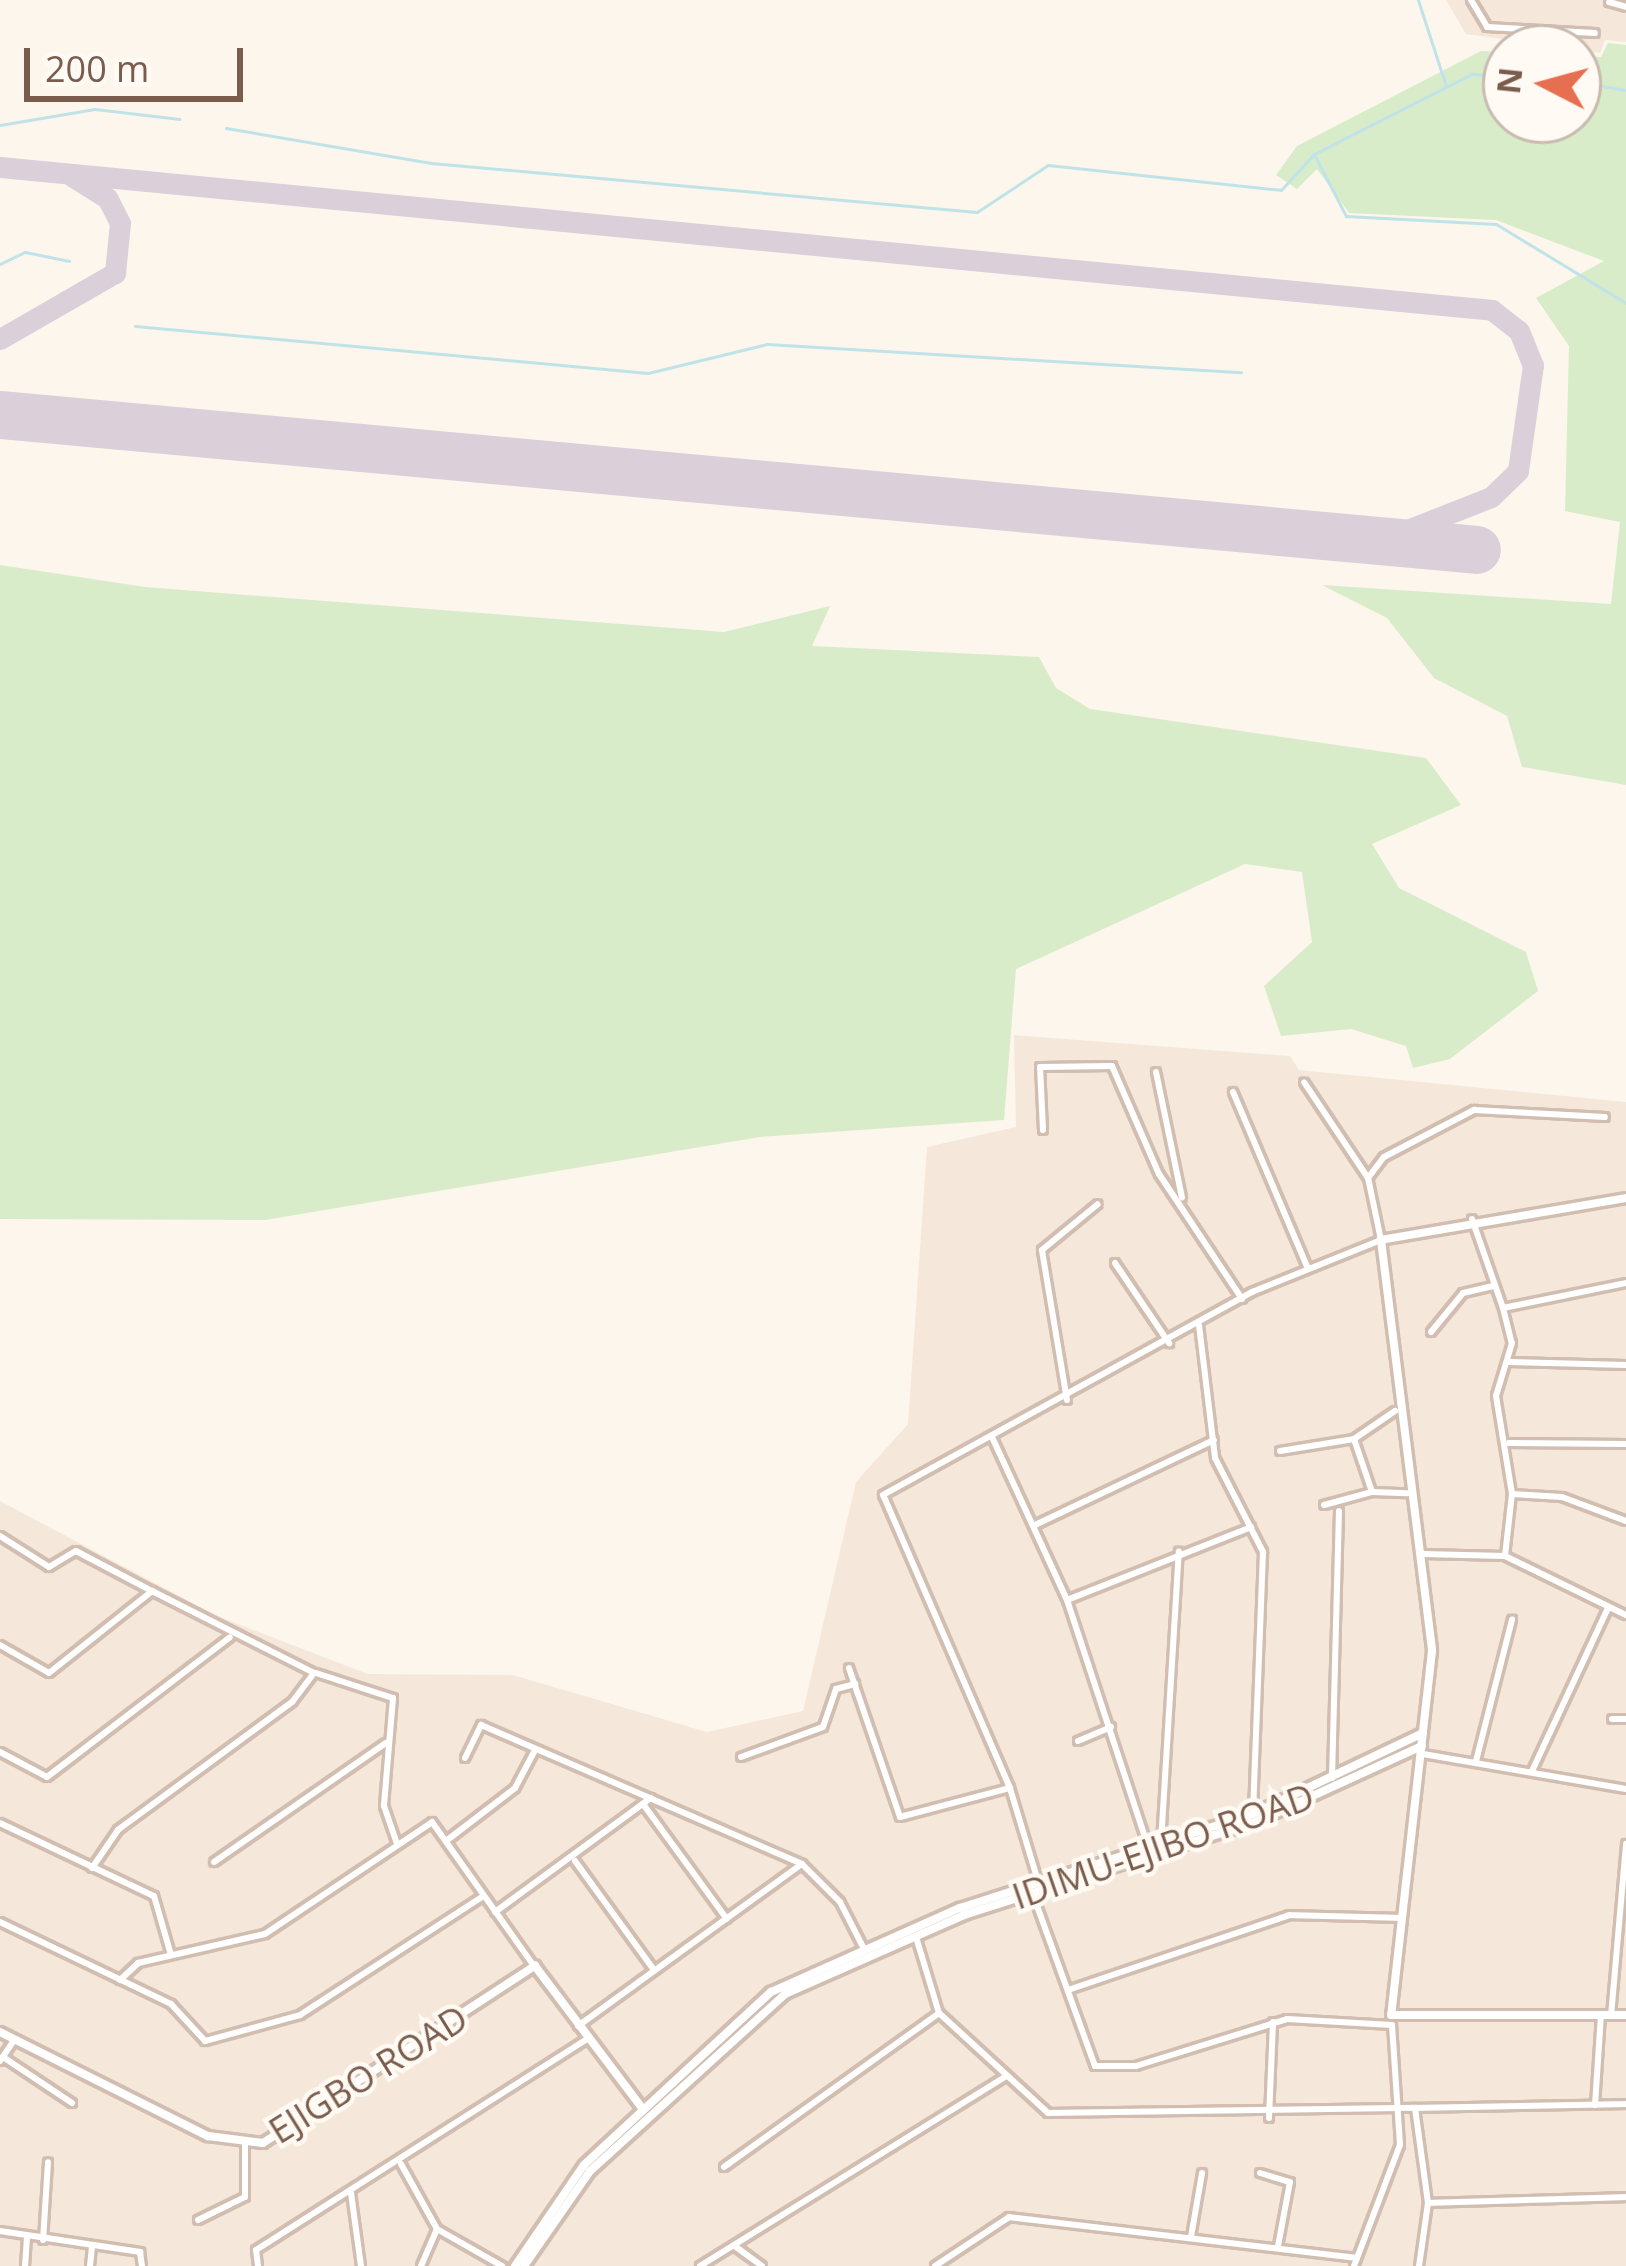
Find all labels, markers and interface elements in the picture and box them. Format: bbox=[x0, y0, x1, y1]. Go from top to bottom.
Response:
scale bar bbox=[30, 24, 249, 98]
north arrow bbox=[1482, 24, 1602, 144]
text: 200 m bbox=[45, 44, 149, 93]
text: N bbox=[1485, 65, 1532, 96]
street label: IDIMU-EJIBO ROAD bbox=[1007, 1774, 1319, 1918]
street label: EJIGBO ROAD bbox=[261, 1996, 475, 2152]

